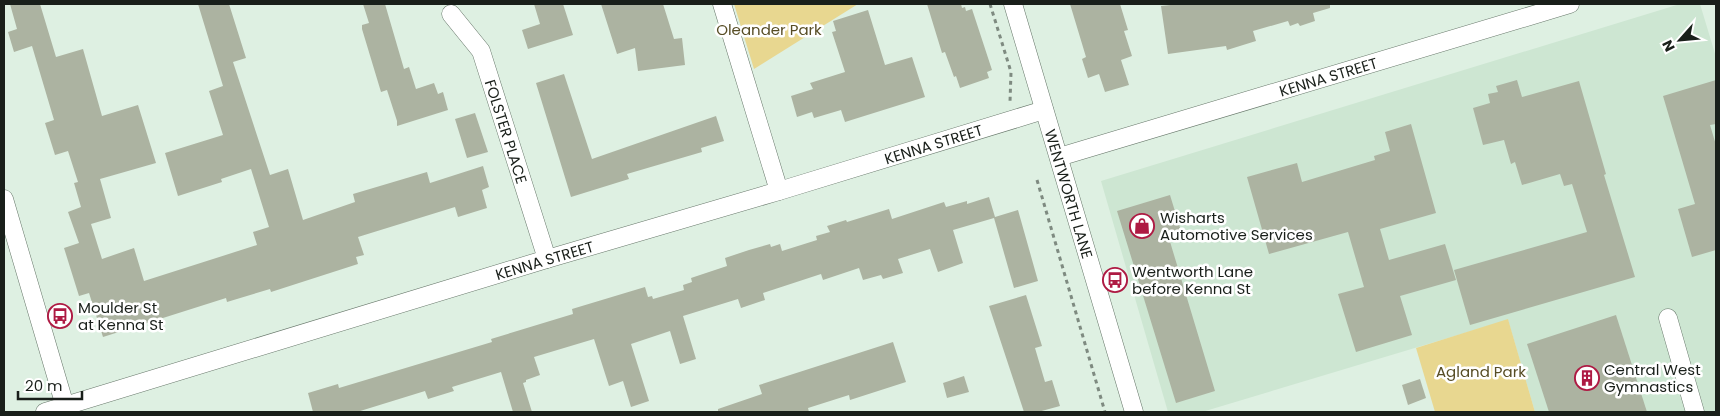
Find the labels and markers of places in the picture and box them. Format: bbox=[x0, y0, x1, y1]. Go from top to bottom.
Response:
place label: Wisharts Automotive Services bbox=[1160, 207, 1313, 245]
shop icon: Wisharts Automotive Services bbox=[1129, 213, 1155, 239]
place label: Wentworth Lane before Kenna St bbox=[1132, 261, 1253, 299]
bus stop icon: Wentworth Lane before Kenna St bbox=[1102, 267, 1128, 293]
place label: Moulder St at Kenna St bbox=[78, 297, 164, 335]
bus stop icon: Moulder St at Kenna St bbox=[47, 303, 73, 329]
place label: Central West Gymnastics bbox=[1604, 359, 1701, 397]
building icon: Central West Gymnastics bbox=[1574, 365, 1600, 391]

